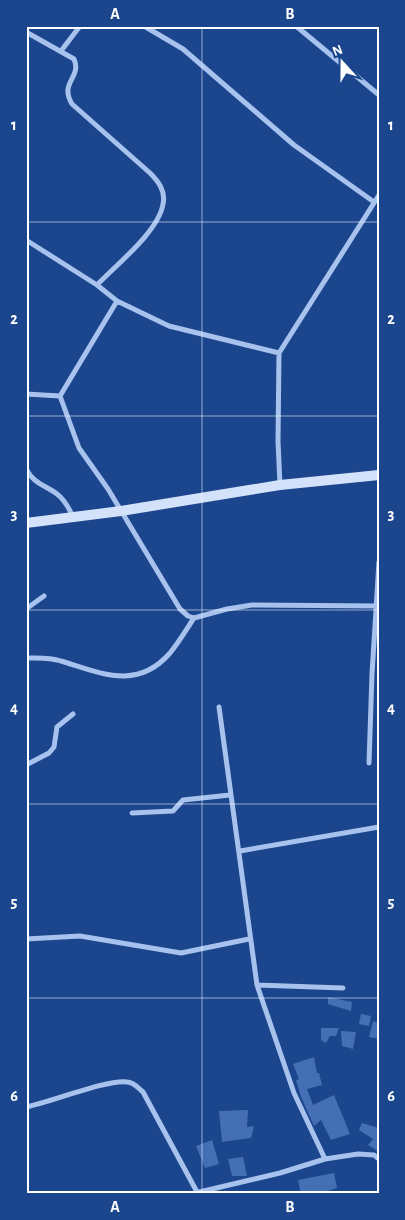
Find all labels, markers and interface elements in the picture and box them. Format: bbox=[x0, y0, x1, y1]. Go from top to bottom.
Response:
text: A bbox=[110, 6, 120, 22]
text: B bbox=[285, 6, 295, 22]
north arrow bbox=[318, 38, 368, 88]
text: N bbox=[331, 43, 345, 59]
text: 1 bbox=[11, 117, 17, 133]
text: 1 bbox=[388, 117, 394, 133]
text: 2 bbox=[10, 311, 18, 327]
text: 2 bbox=[387, 311, 395, 327]
text: 3 bbox=[11, 506, 18, 522]
text: 3 bbox=[388, 506, 395, 522]
text: 4 bbox=[10, 700, 18, 716]
text: 4 bbox=[387, 700, 395, 716]
text: 5 bbox=[11, 894, 18, 910]
text: 5 bbox=[388, 894, 395, 910]
text: 6 bbox=[10, 1088, 18, 1104]
text: 6 bbox=[387, 1088, 395, 1104]
text: A bbox=[110, 1199, 120, 1215]
text: B bbox=[285, 1199, 295, 1215]

